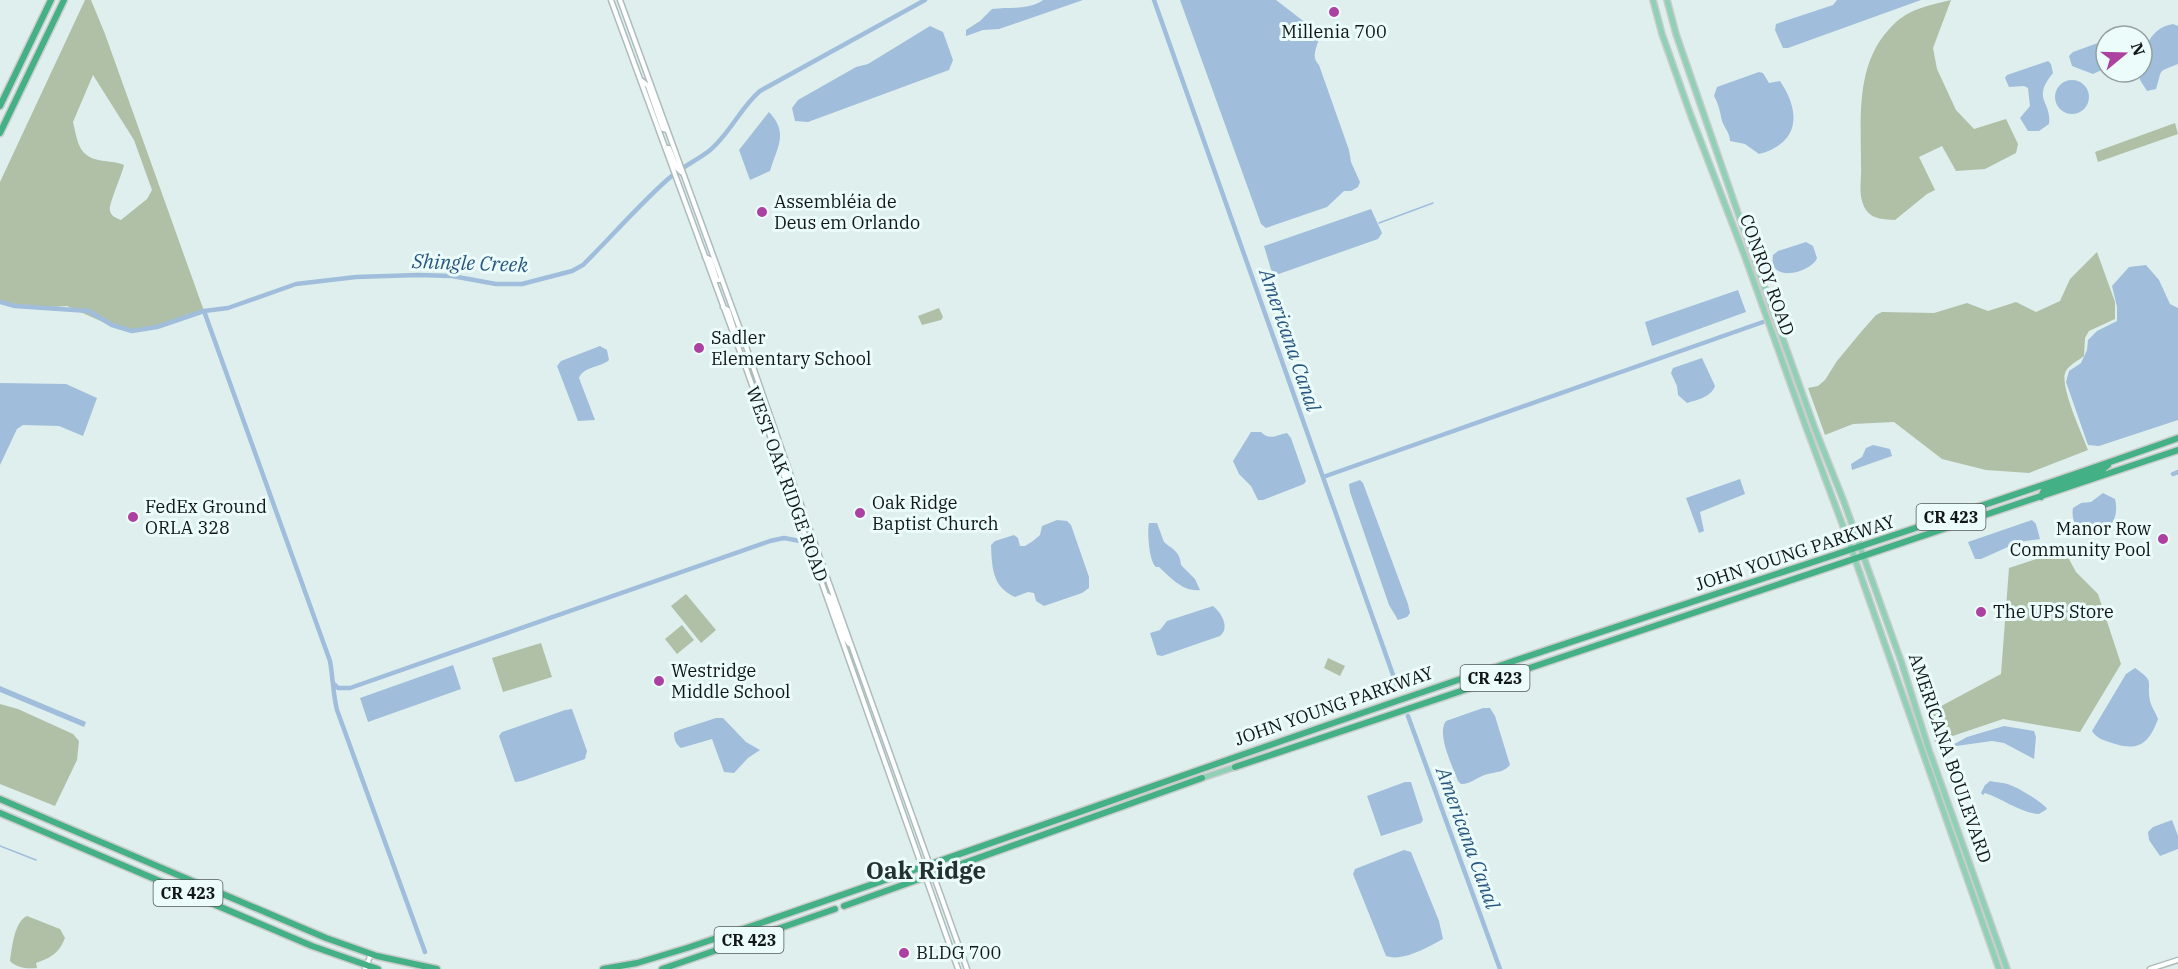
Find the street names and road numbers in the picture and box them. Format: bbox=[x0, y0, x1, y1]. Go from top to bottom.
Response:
street label: CONROY ROAD bbox=[1735, 211, 1800, 339]
street label: WEST OAK RIDGE ROAD bbox=[741, 383, 834, 585]
road number: CR 423 bbox=[1916, 504, 1986, 530]
street label: JOHN YOUNG PARKWAY bbox=[1692, 509, 1898, 596]
street label: AMERICANA BOULEVARD bbox=[1904, 650, 1997, 866]
street label: JOHN YOUNG PARKWAY bbox=[1231, 660, 1437, 750]
road number: CR 423 bbox=[1460, 665, 1530, 691]
road number: CR 423 bbox=[154, 880, 222, 906]
road number: CR 423 bbox=[714, 927, 783, 953]

